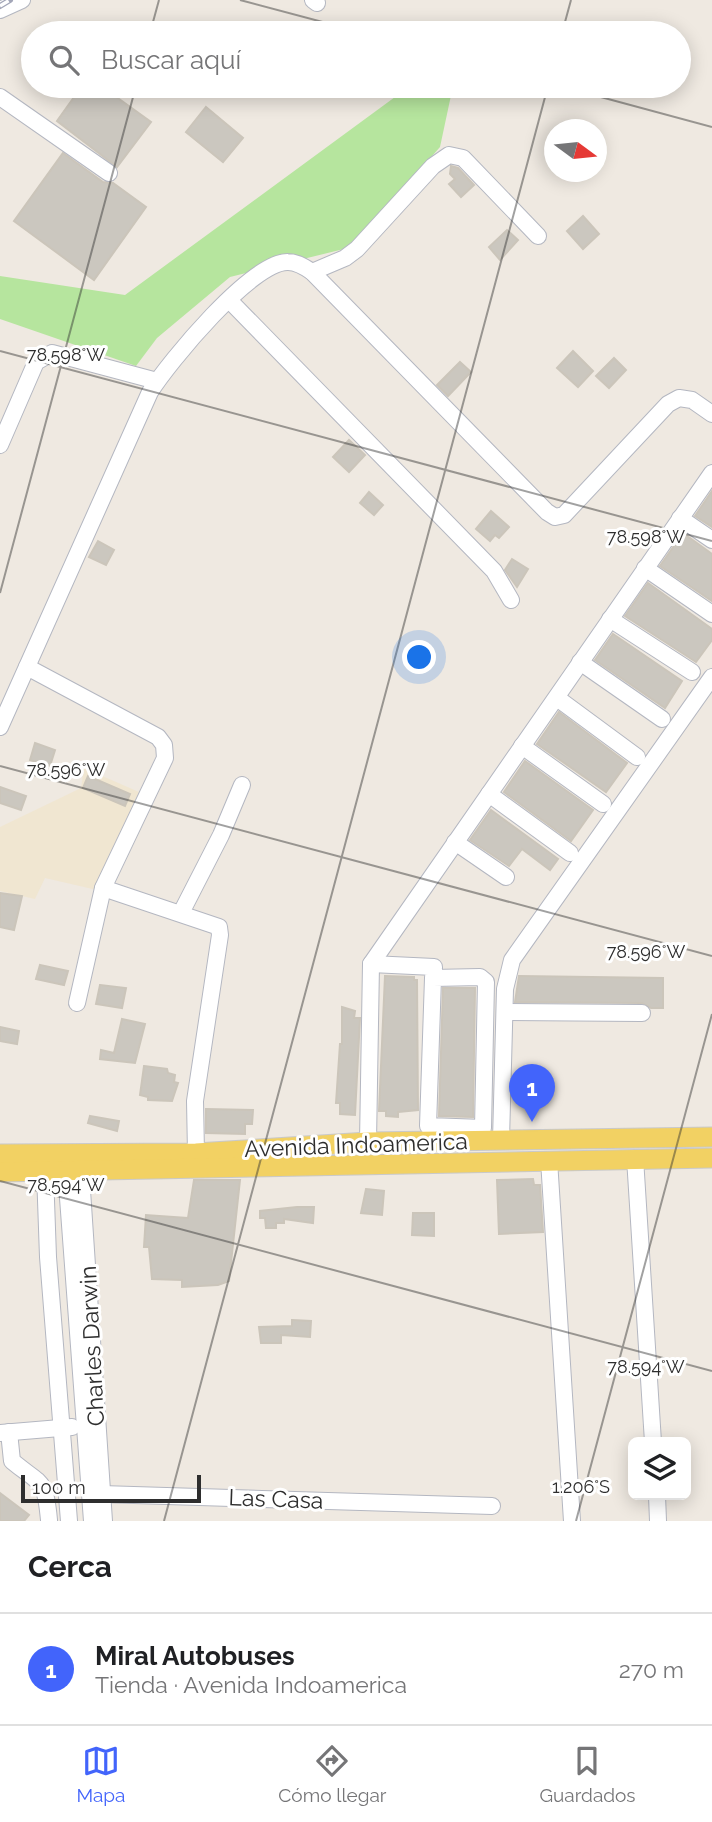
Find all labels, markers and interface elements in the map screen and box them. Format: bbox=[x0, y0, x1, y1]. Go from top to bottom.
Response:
search box bbox=[21, 21, 691, 98]
icon: search bbox=[45, 41, 83, 79]
text: Buscar aquí bbox=[101, 45, 241, 75]
north arrow bbox=[544, 119, 607, 182]
text: 78.598°W bbox=[27, 344, 105, 365]
text: 78.598°W bbox=[607, 526, 685, 547]
your location bbox=[402, 640, 436, 674]
text: 78.596°W bbox=[27, 759, 105, 780]
text: 78.596°W bbox=[607, 941, 685, 962]
pin: 1 bbox=[509, 1064, 555, 1122]
street label: Avenida Indoamerica bbox=[244, 1127, 468, 1162]
text: 78.594°W bbox=[27, 1174, 105, 1195]
street label: Charles Darwin bbox=[74, 1265, 109, 1427]
text: 78.594°W bbox=[607, 1356, 685, 1377]
map controls bbox=[628, 1437, 691, 1500]
button: layers bbox=[628, 1437, 691, 1500]
scale bar bbox=[21, 1472, 201, 1504]
text: 100 m bbox=[32, 1476, 86, 1498]
text: 1.206°S bbox=[552, 1476, 610, 1497]
street label: Las Casa bbox=[228, 1483, 324, 1514]
text: Cerca bbox=[28, 1549, 112, 1584]
text: Miral Autobuses bbox=[95, 1641, 295, 1671]
text: 1 bbox=[45, 1656, 57, 1683]
text: 270 m bbox=[619, 1656, 684, 1683]
text: Tienda · Avenida Indoamerica bbox=[95, 1671, 407, 1698]
tab: Mapa bbox=[76, 1742, 125, 1806]
tab: Cómo llegar bbox=[278, 1742, 387, 1806]
tab: Guardados bbox=[539, 1742, 636, 1806]

